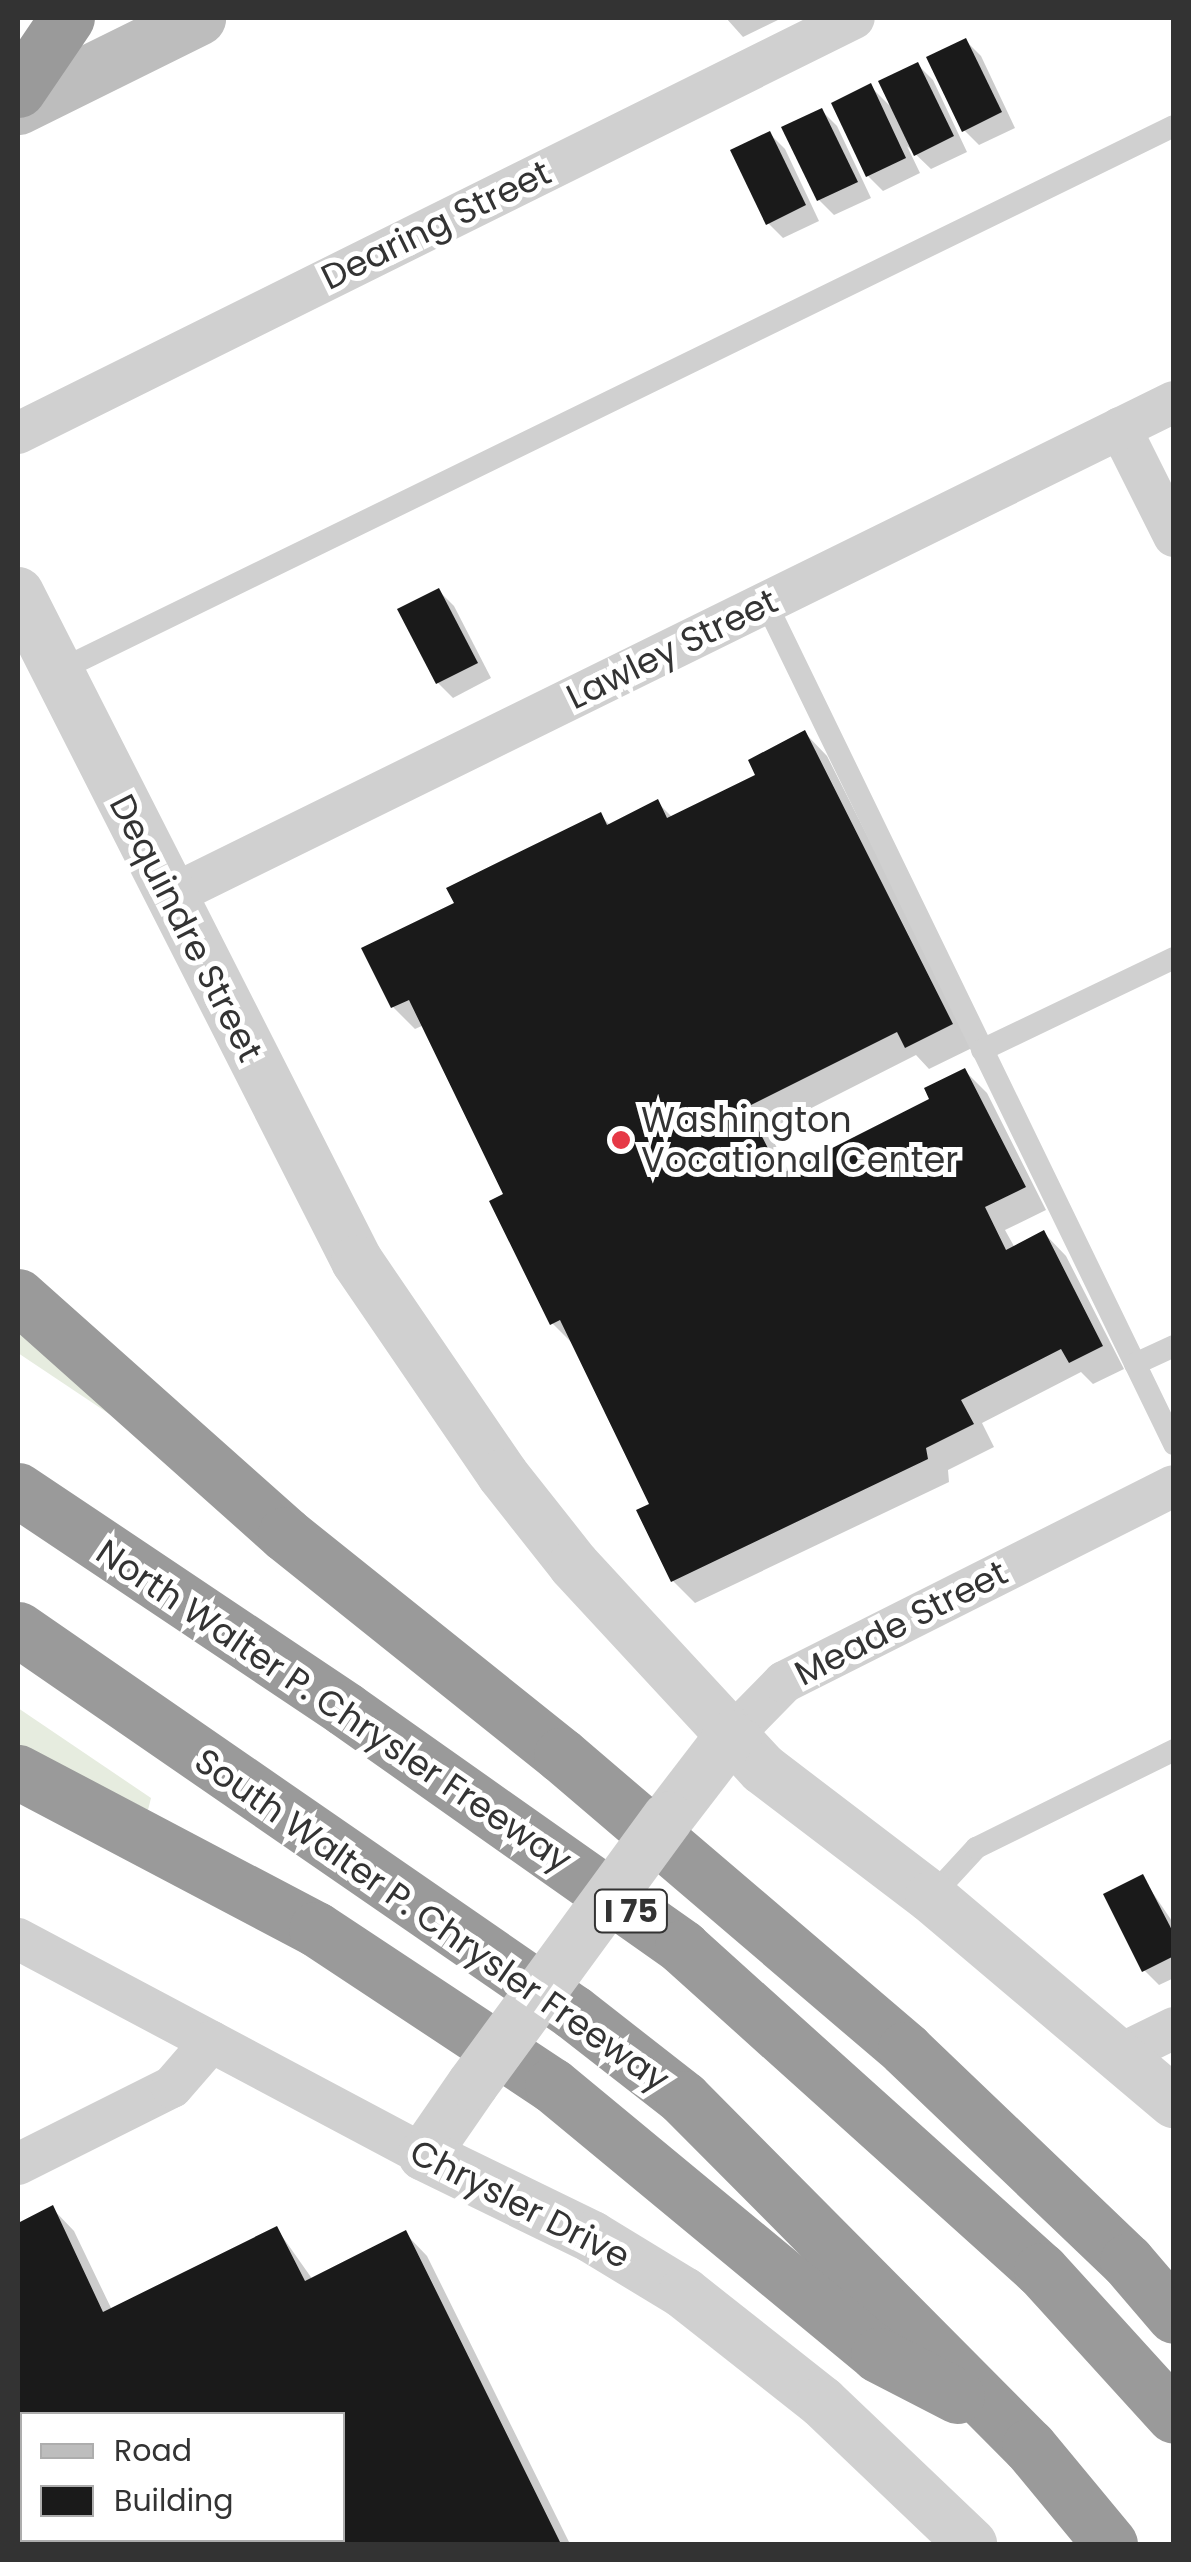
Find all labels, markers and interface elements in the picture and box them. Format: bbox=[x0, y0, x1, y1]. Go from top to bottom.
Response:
street label: Dearing Street bbox=[315, 151, 557, 299]
street label: Lawley Street bbox=[560, 580, 784, 718]
street label: Dequindre Street bbox=[101, 788, 271, 1068]
place label: Washington Vocational Center bbox=[641, 1099, 958, 1181]
marker: Washington Vocational Center bbox=[610, 1129, 632, 1151]
street label: North Walter P. Chrysler Freeway bbox=[88, 1531, 580, 1881]
street label: Meade Street bbox=[788, 1551, 1014, 1695]
street label: South Walter P. Chrysler Freeway bbox=[187, 1740, 677, 2100]
road number: I 75 bbox=[594, 1884, 668, 1938]
street label: Chrysler Drive bbox=[403, 2131, 637, 2277]
legend bbox=[20, 2412, 345, 2542]
text: Road bbox=[114, 2429, 192, 2472]
text: Building bbox=[114, 2479, 234, 2522]

